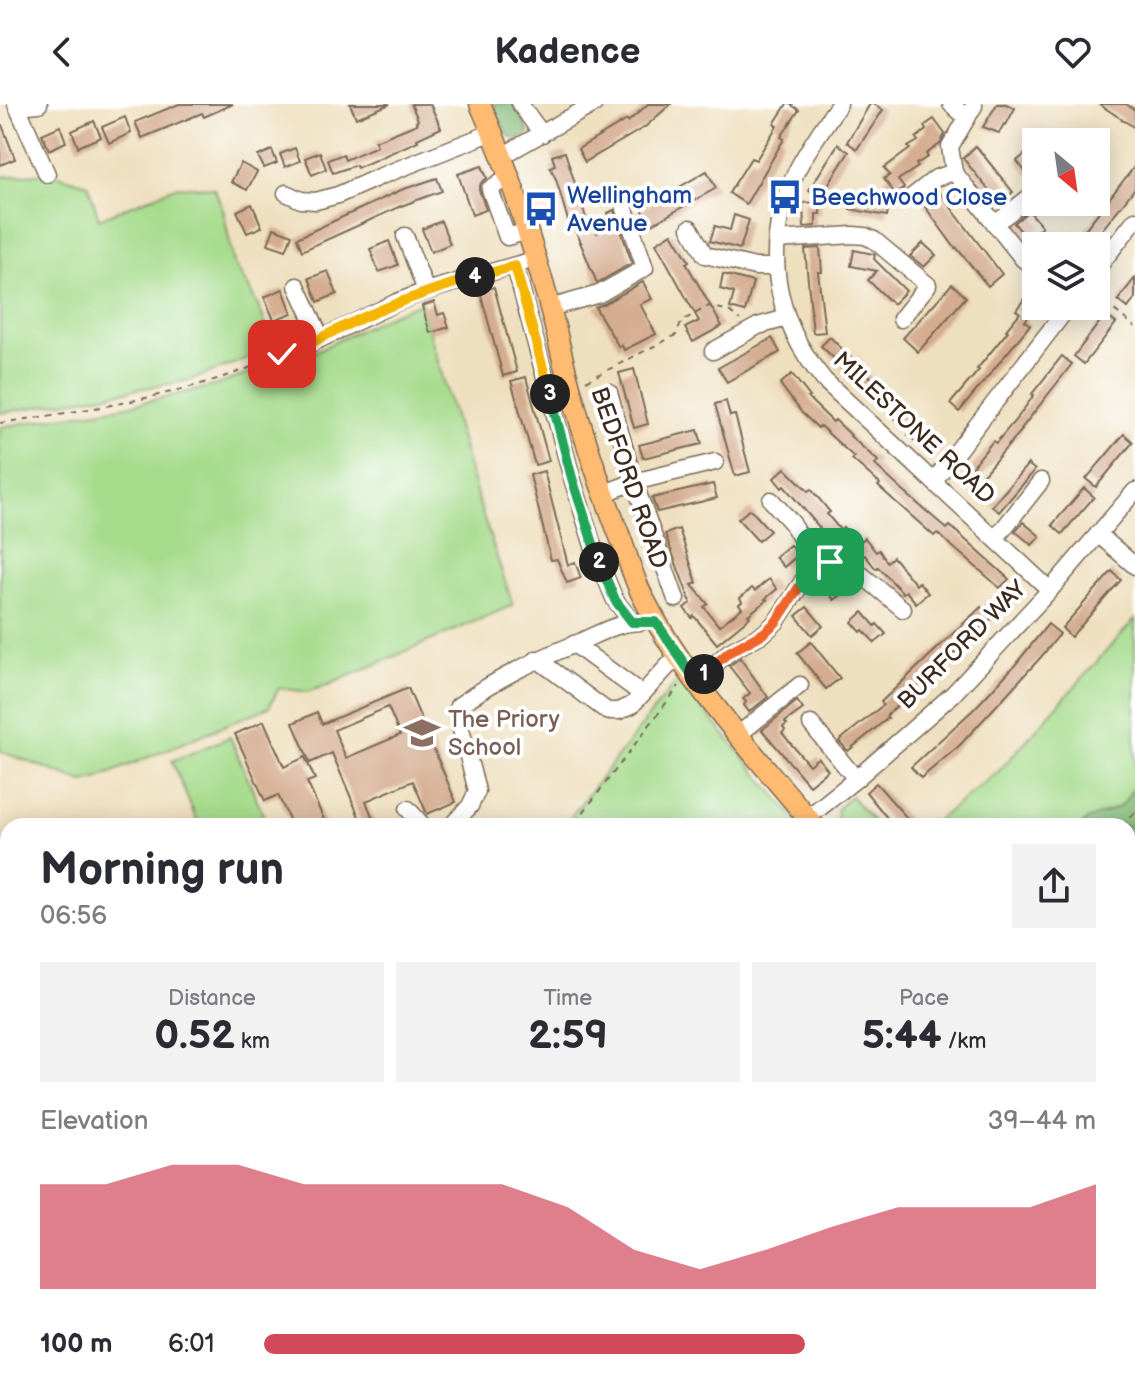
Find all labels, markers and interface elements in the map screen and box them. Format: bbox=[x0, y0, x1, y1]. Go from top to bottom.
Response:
icon: back bbox=[40, 30, 84, 74]
icon: heart bbox=[1051, 30, 1095, 74]
text: Kadence bbox=[495, 31, 640, 74]
north arrow bbox=[1022, 128, 1110, 216]
map controls bbox=[1022, 128, 1110, 320]
bus stop icon: Beechwood Close bbox=[766, 178, 804, 216]
place label: Wellingham Avenue bbox=[567, 181, 692, 238]
place label: Beechwood Close bbox=[811, 183, 1007, 212]
bus stop icon: Wellingham Avenue bbox=[522, 190, 560, 228]
button: layers bbox=[1022, 232, 1110, 320]
pin: 4 bbox=[455, 257, 495, 297]
text: 4 bbox=[469, 263, 481, 290]
pin bbox=[248, 320, 316, 388]
icon: check bbox=[260, 332, 304, 376]
street label: MILESTONE ROAD bbox=[827, 346, 1001, 510]
pin: 3 bbox=[530, 374, 570, 414]
text: 3 bbox=[544, 380, 556, 407]
street label: BEDFORD ROAD bbox=[584, 383, 674, 573]
pin bbox=[796, 528, 864, 596]
icon: arrive bbox=[808, 540, 852, 584]
pin: 2 bbox=[579, 542, 619, 582]
text: 2 bbox=[592, 548, 606, 575]
street label: BURFORD WAY bbox=[892, 574, 1033, 715]
pin: 1 bbox=[684, 654, 724, 694]
text: 1 bbox=[699, 660, 709, 687]
place label: The Priory School bbox=[448, 705, 560, 762]
school or university icon: The Priory School bbox=[403, 714, 441, 752]
text: Morning run bbox=[40, 844, 284, 897]
button: share bbox=[1012, 844, 1096, 928]
text: 06:56 bbox=[40, 901, 107, 932]
text: Distance bbox=[168, 985, 256, 1012]
text: Time bbox=[544, 985, 592, 1012]
text: Pace bbox=[899, 985, 949, 1012]
text: 0.52 bbox=[154, 1012, 235, 1060]
text: 2:59 bbox=[528, 1012, 608, 1060]
text: 5:44 bbox=[862, 1012, 941, 1060]
text: km bbox=[235, 1028, 270, 1055]
text: /km bbox=[941, 1028, 986, 1055]
text: Elevation bbox=[40, 1106, 148, 1137]
text: 39–44 m bbox=[988, 1106, 1096, 1137]
text: 100 m bbox=[40, 1329, 113, 1360]
text: 6:01 bbox=[168, 1329, 215, 1360]

